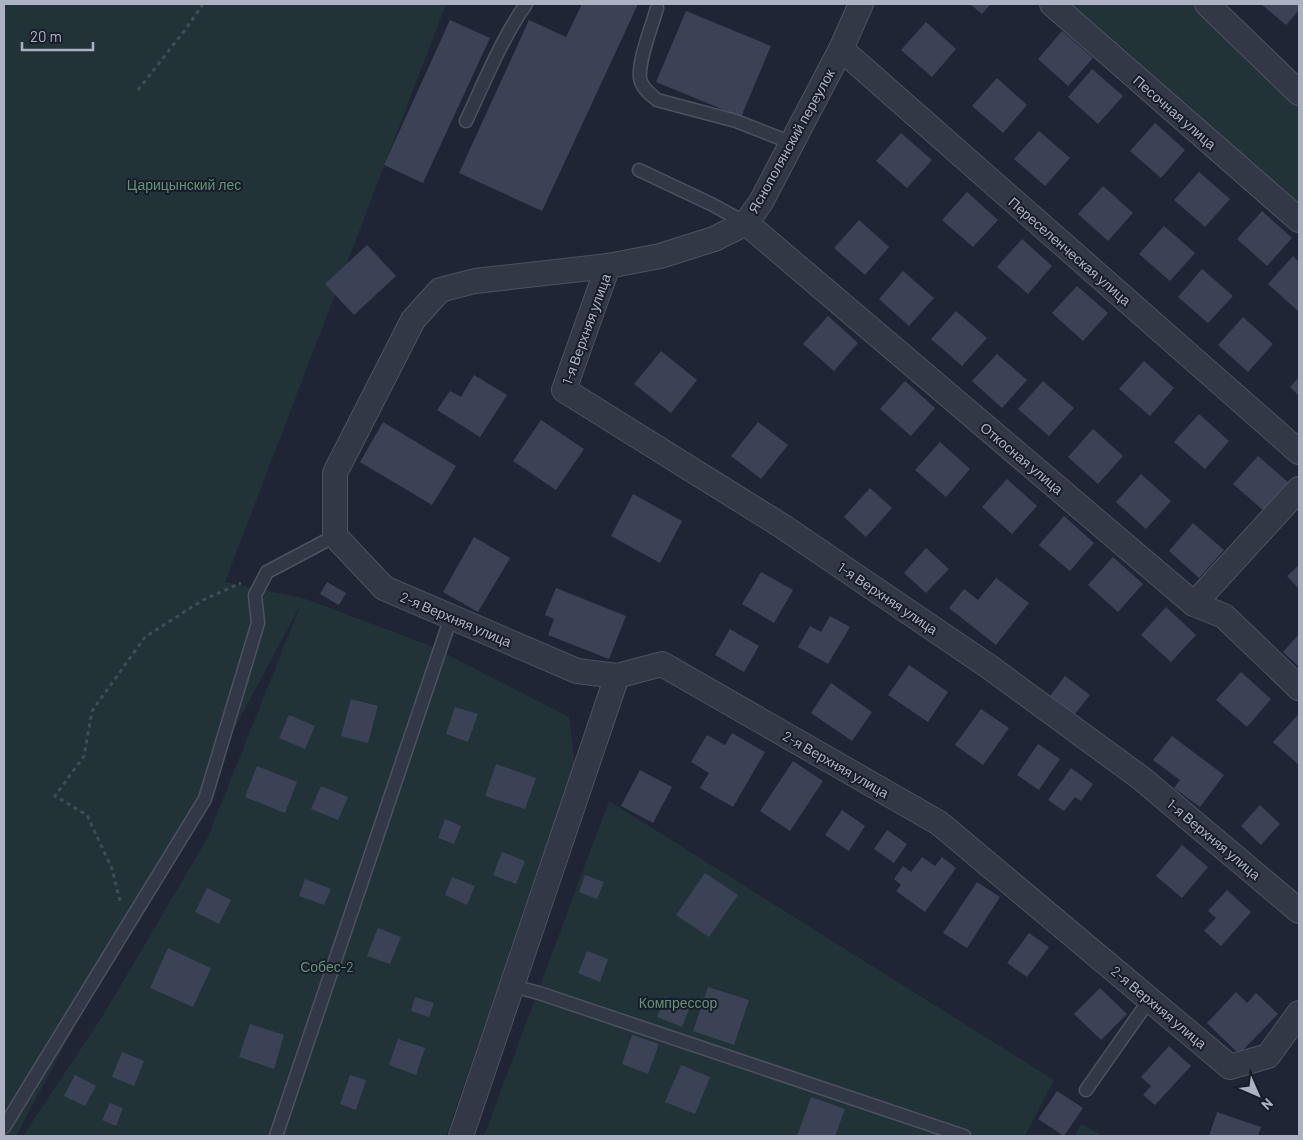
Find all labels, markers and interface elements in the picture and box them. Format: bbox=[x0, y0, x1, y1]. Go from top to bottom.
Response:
scale bar bbox=[22, 20, 94, 52]
text: 20 m bbox=[30, 27, 62, 45]
street label: Яснополянский переулок bbox=[744, 65, 838, 216]
street label: Песочная улица bbox=[1130, 71, 1220, 153]
park label: Царицынский лес bbox=[127, 176, 241, 193]
street label: Переселенческая улица bbox=[1005, 193, 1135, 309]
street label: 1-я Верхняя улица bbox=[558, 271, 614, 387]
street label: Откосная улица bbox=[977, 418, 1067, 498]
street label: 1-я Верхняя улица bbox=[835, 558, 941, 638]
street label: 2-я Верхняя улица bbox=[398, 588, 514, 650]
street label: 2-я Верхняя улица bbox=[780, 727, 892, 801]
street label: 1-я Верхняя улица bbox=[1164, 795, 1264, 883]
park label: Собес-2 bbox=[300, 958, 354, 975]
street label: 2-я Верхняя улица bbox=[1108, 962, 1210, 1052]
park label: Компрессор bbox=[639, 994, 717, 1011]
north arrow bbox=[1233, 1070, 1283, 1120]
text: N bbox=[1258, 1095, 1277, 1114]

